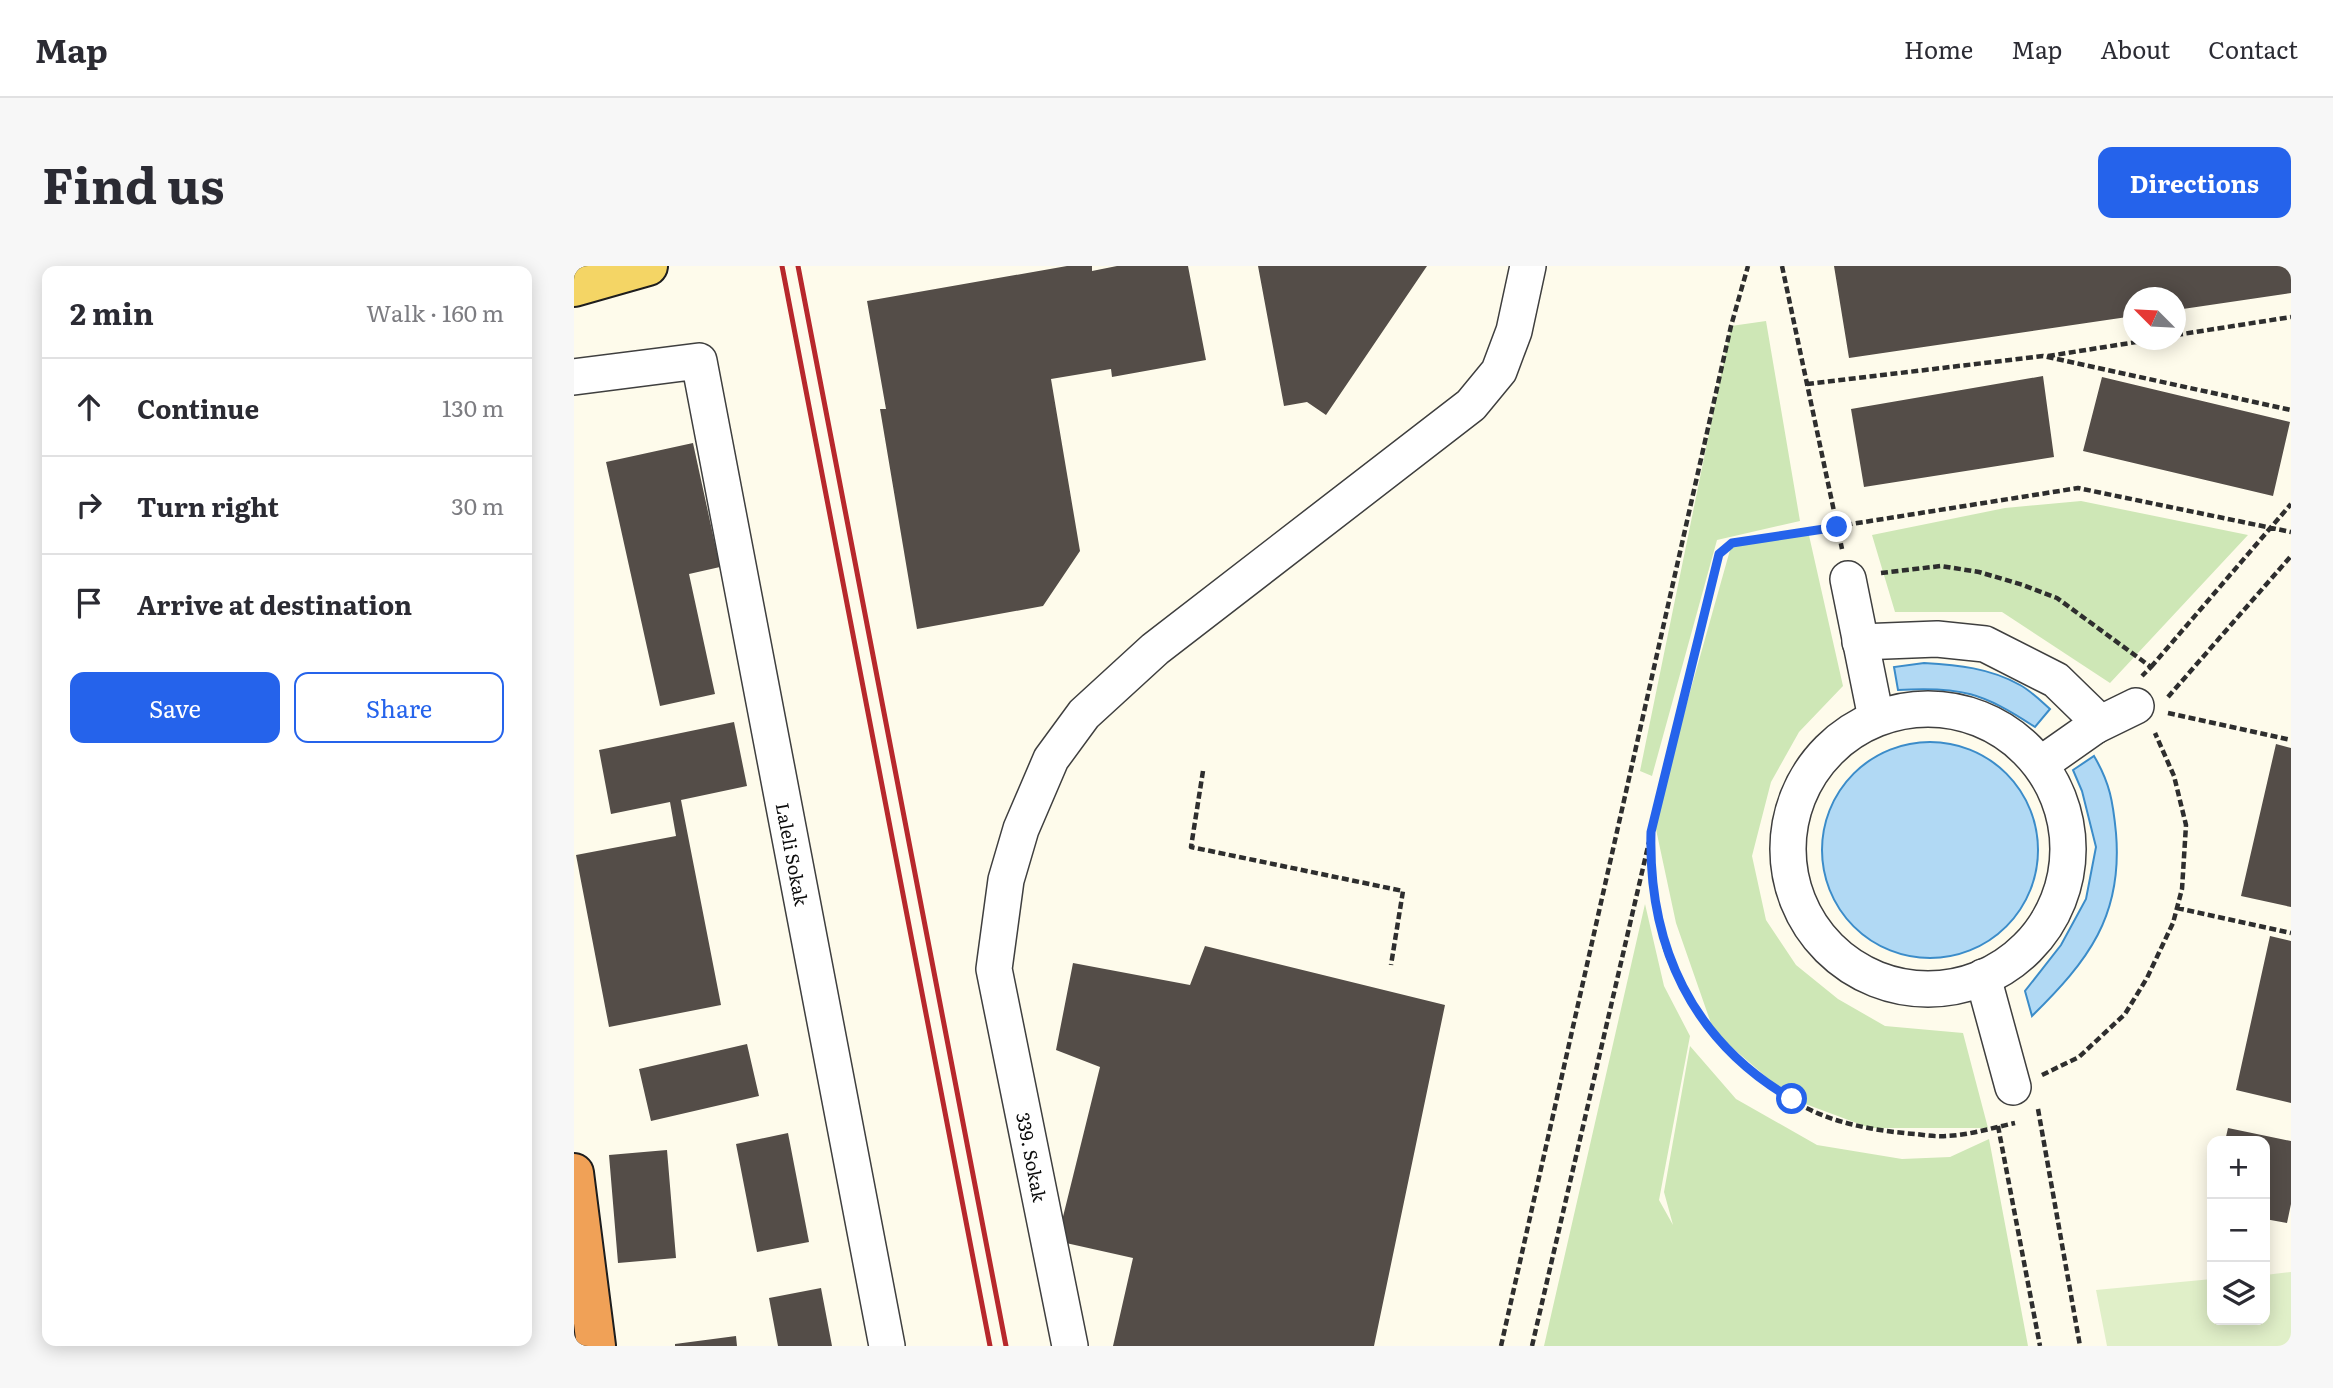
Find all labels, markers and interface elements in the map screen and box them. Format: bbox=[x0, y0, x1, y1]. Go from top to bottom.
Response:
text: Map bbox=[35, 24, 108, 73]
text: Home bbox=[1904, 31, 1973, 66]
text: Map bbox=[2011, 31, 2062, 66]
text: About bbox=[2100, 31, 2170, 66]
text: Contact bbox=[2208, 31, 2298, 66]
text: Find us bbox=[42, 146, 225, 219]
button: Directions bbox=[2098, 147, 2291, 218]
north arrow bbox=[2123, 287, 2186, 350]
text: 2 min bbox=[70, 290, 154, 334]
text: Walk · 160 m bbox=[366, 295, 504, 329]
icon: ahead bbox=[70, 388, 108, 426]
text: Continue bbox=[137, 388, 259, 427]
text: 130 m bbox=[442, 390, 504, 424]
icon: right bbox=[70, 486, 108, 524]
text: Turn right bbox=[137, 486, 279, 525]
text: 30 m bbox=[451, 488, 504, 522]
route end bbox=[1821, 511, 1852, 542]
icon: arrive bbox=[70, 584, 108, 622]
text: Arrive at destination bbox=[137, 584, 412, 623]
button: Save bbox=[70, 672, 280, 743]
button: Share bbox=[294, 672, 504, 743]
street label: Laleli Sokak bbox=[770, 800, 816, 909]
route start bbox=[1776, 1083, 1807, 1114]
street label: 339. Sokak bbox=[1010, 1110, 1054, 1205]
map controls bbox=[2207, 1136, 2270, 1325]
button: + bbox=[2207, 1136, 2270, 1199]
button: − bbox=[2207, 1199, 2270, 1262]
button: layers bbox=[2207, 1262, 2270, 1325]

